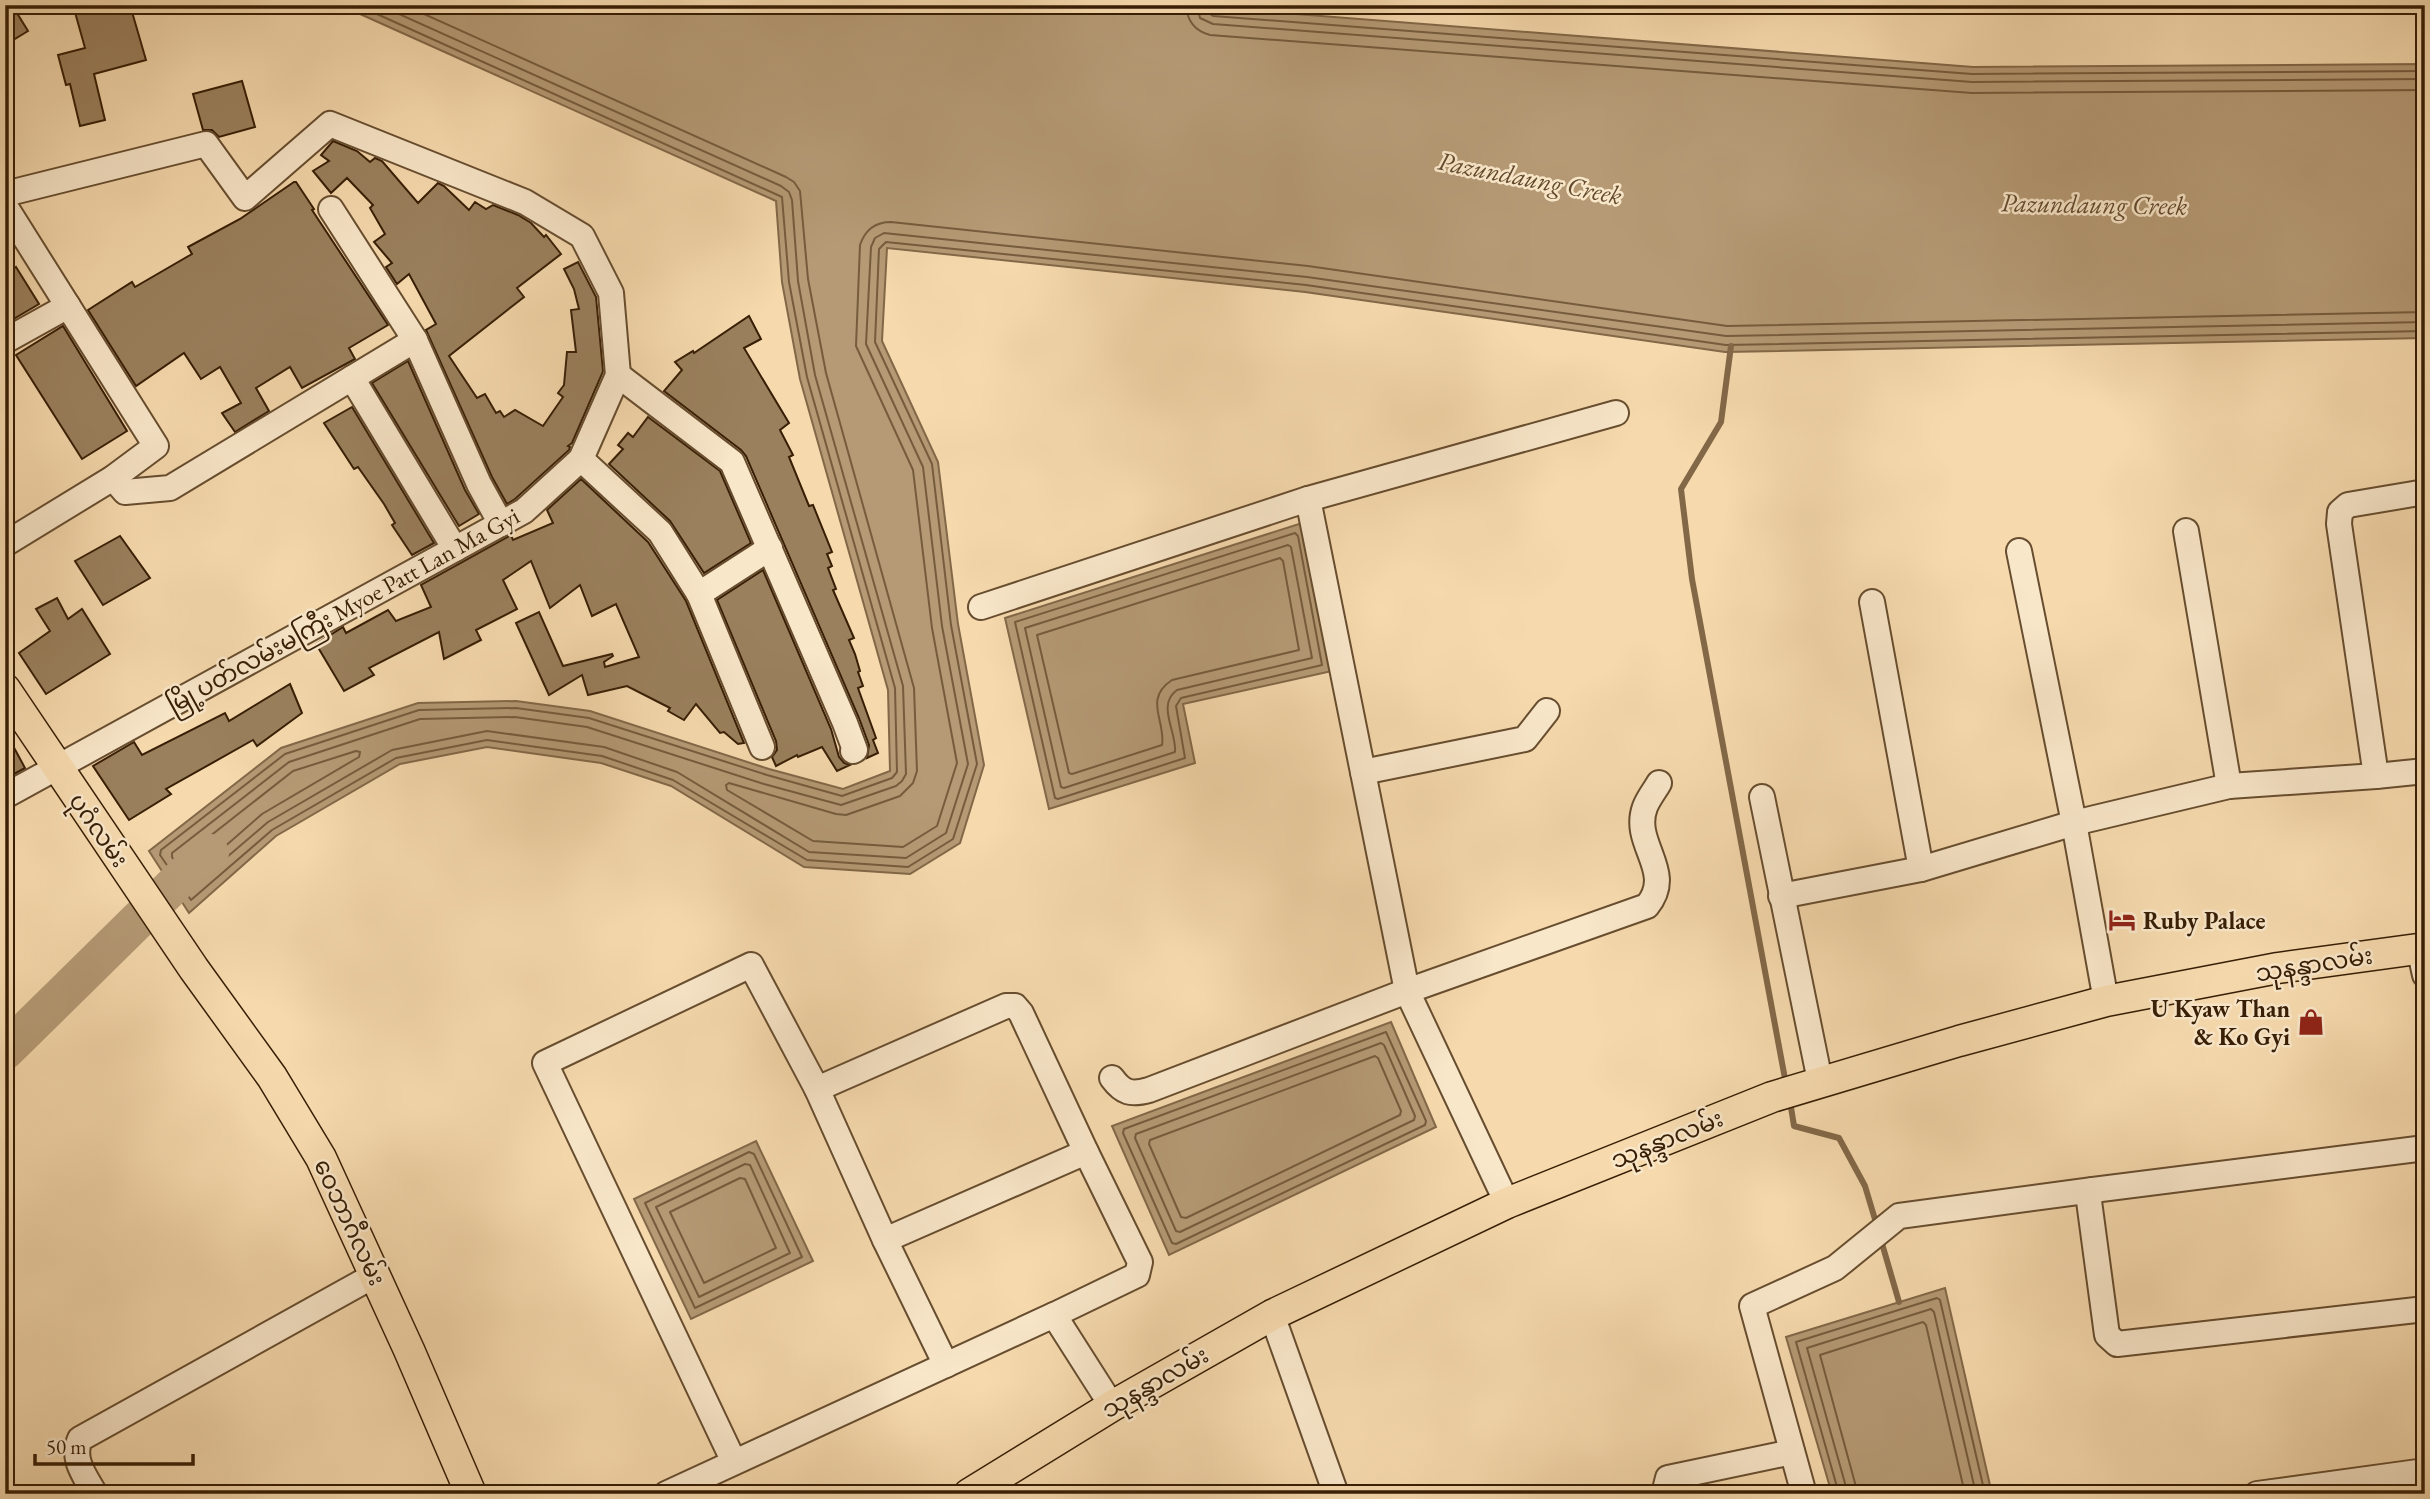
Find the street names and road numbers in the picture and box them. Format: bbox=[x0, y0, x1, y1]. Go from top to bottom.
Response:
street label: မြို့ပတ်လမ်းမကြီး Myoe Patt Lan Ma Gyi bbox=[161, 500, 527, 724]
street label: ပုဂံလမ်း bbox=[59, 787, 136, 876]
street label: သုနန္ဒာလမ်း bbox=[2253, 939, 2376, 993]
street label: သုနန္ဒာလမ်း bbox=[1606, 1102, 1729, 1180]
street label: ဝေဘာဂီလမ်း bbox=[307, 1154, 393, 1290]
street label: သုနန္ဒာလမ်း bbox=[1096, 1339, 1216, 1429]

